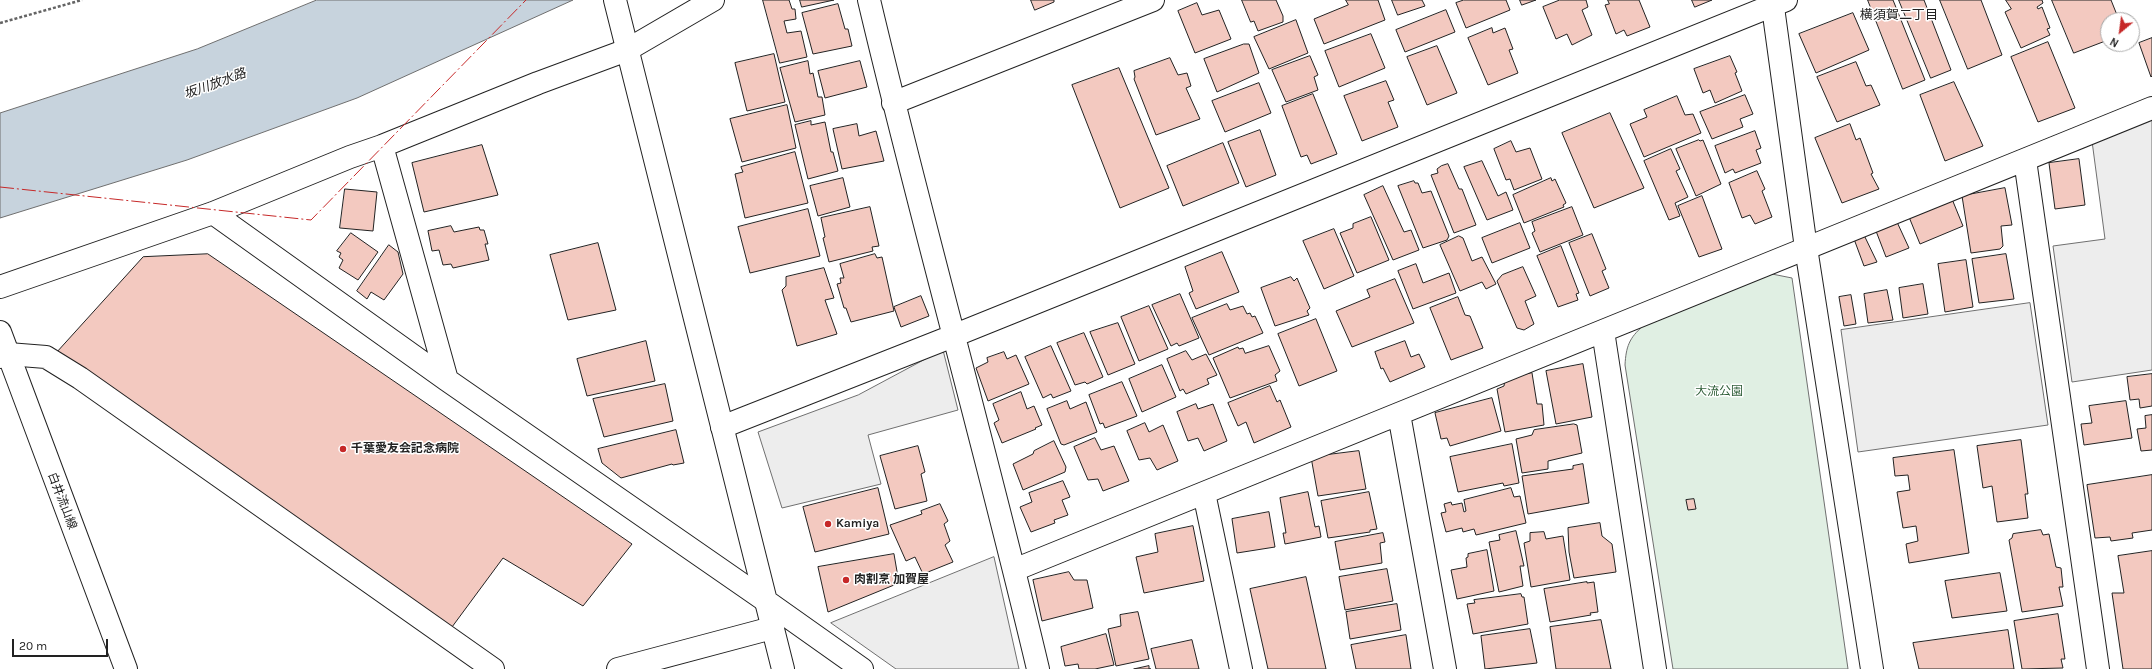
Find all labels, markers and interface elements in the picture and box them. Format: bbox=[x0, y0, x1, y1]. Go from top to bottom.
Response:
district label: 横須賀二丁目 bbox=[1860, 7, 1938, 23]
north arrow bbox=[2100, 12, 2140, 52]
text: N bbox=[2108, 34, 2121, 50]
water label: 坂川放水路 bbox=[182, 66, 248, 102]
park label: 大流公園 bbox=[1695, 385, 1743, 399]
place label: 千葉愛友会記念病院 bbox=[351, 442, 459, 456]
marker: 千葉愛友会記念病院 bbox=[338, 444, 348, 454]
street label: 白井流山線 bbox=[45, 470, 79, 532]
place label: Kamiya bbox=[836, 517, 879, 531]
marker: Kamiya bbox=[823, 519, 833, 529]
place label: 肉割烹 加賀屋 bbox=[854, 573, 929, 587]
marker: 肉割烹 加賀屋 bbox=[841, 575, 851, 585]
scale bar bbox=[14, 631, 110, 657]
text: 20 m bbox=[19, 639, 47, 653]

